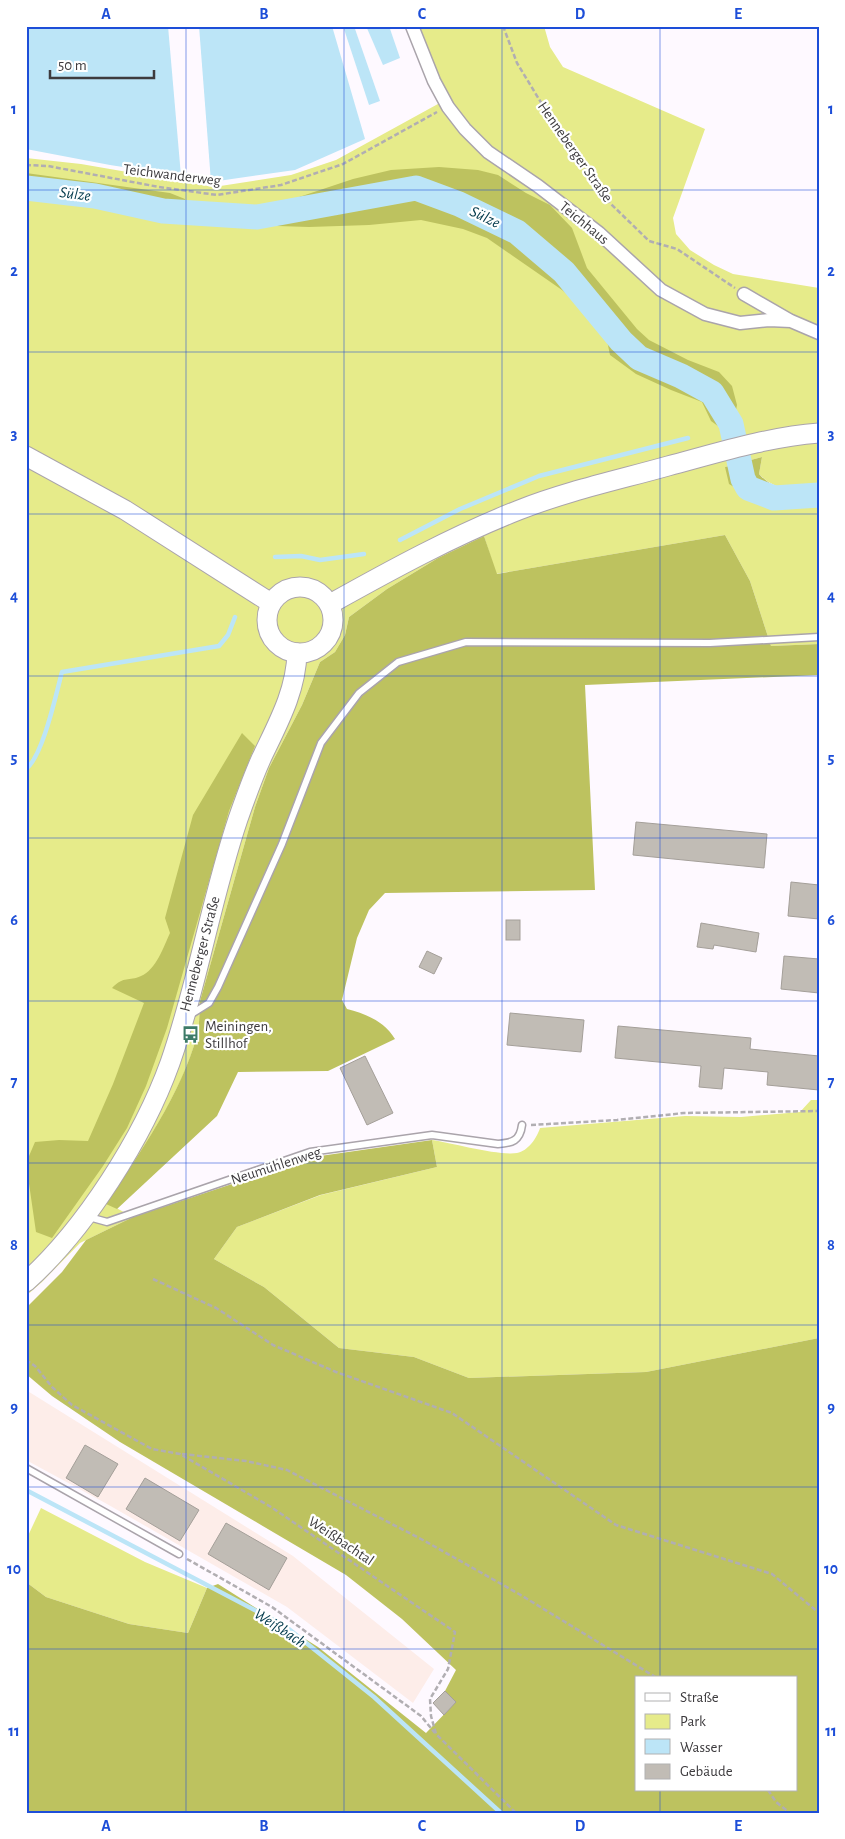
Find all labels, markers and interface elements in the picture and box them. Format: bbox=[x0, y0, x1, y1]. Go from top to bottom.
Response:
text: A bbox=[101, 6, 111, 22]
text: B bbox=[259, 6, 269, 22]
text: C bbox=[418, 6, 427, 22]
text: D bbox=[575, 6, 586, 22]
text: E bbox=[734, 6, 742, 22]
scale bar bbox=[50, 48, 154, 80]
text: 50 m bbox=[58, 58, 87, 73]
street label: Henneberger Straße bbox=[535, 99, 615, 205]
text: 1 bbox=[11, 101, 17, 117]
text: 1 bbox=[828, 101, 834, 117]
street label: Teichwanderweg bbox=[122, 162, 222, 189]
water label: Sülze bbox=[59, 184, 91, 204]
street label: Teichhaus bbox=[557, 199, 611, 247]
water label: Sülze bbox=[467, 203, 503, 231]
text: 2 bbox=[10, 263, 18, 279]
text: 2 bbox=[827, 263, 835, 279]
text: 3 bbox=[11, 426, 18, 442]
text: 3 bbox=[828, 426, 835, 442]
text: 4 bbox=[10, 588, 18, 604]
text: 4 bbox=[827, 588, 835, 604]
text: 5 bbox=[11, 750, 18, 766]
text: 5 bbox=[828, 750, 835, 766]
street label: Henneberger Straße bbox=[177, 895, 223, 1013]
text: 6 bbox=[10, 912, 18, 928]
text: 6 bbox=[827, 912, 835, 928]
place label: Meiningen, Stillhof bbox=[205, 1019, 272, 1051]
bus stop icon: Meiningen, Stillhof bbox=[181, 1025, 201, 1045]
text: 7 bbox=[11, 1074, 18, 1090]
text: 7 bbox=[828, 1074, 835, 1090]
street label: Neumühlenweg bbox=[229, 1144, 324, 1188]
text: 8 bbox=[10, 1237, 18, 1253]
text: 8 bbox=[827, 1237, 835, 1253]
text: 9 bbox=[10, 1399, 18, 1415]
text: 9 bbox=[827, 1399, 835, 1415]
street label: Weißbachtal bbox=[306, 1514, 376, 1568]
text: 10 bbox=[7, 1561, 21, 1577]
text: 10 bbox=[824, 1561, 838, 1577]
water label: Weißbach bbox=[251, 1605, 309, 1651]
legend bbox=[635, 1676, 798, 1792]
text: Straße bbox=[680, 1690, 719, 1705]
text: Park bbox=[680, 1714, 706, 1729]
text: 11 bbox=[8, 1723, 20, 1739]
text: 11 bbox=[825, 1723, 837, 1739]
text: Wasser bbox=[680, 1740, 723, 1755]
text: Gebäude bbox=[680, 1764, 733, 1779]
text: A bbox=[101, 1818, 111, 1834]
text: B bbox=[259, 1818, 269, 1834]
text: C bbox=[418, 1818, 427, 1834]
text: D bbox=[575, 1818, 586, 1834]
text: E bbox=[734, 1818, 742, 1834]

